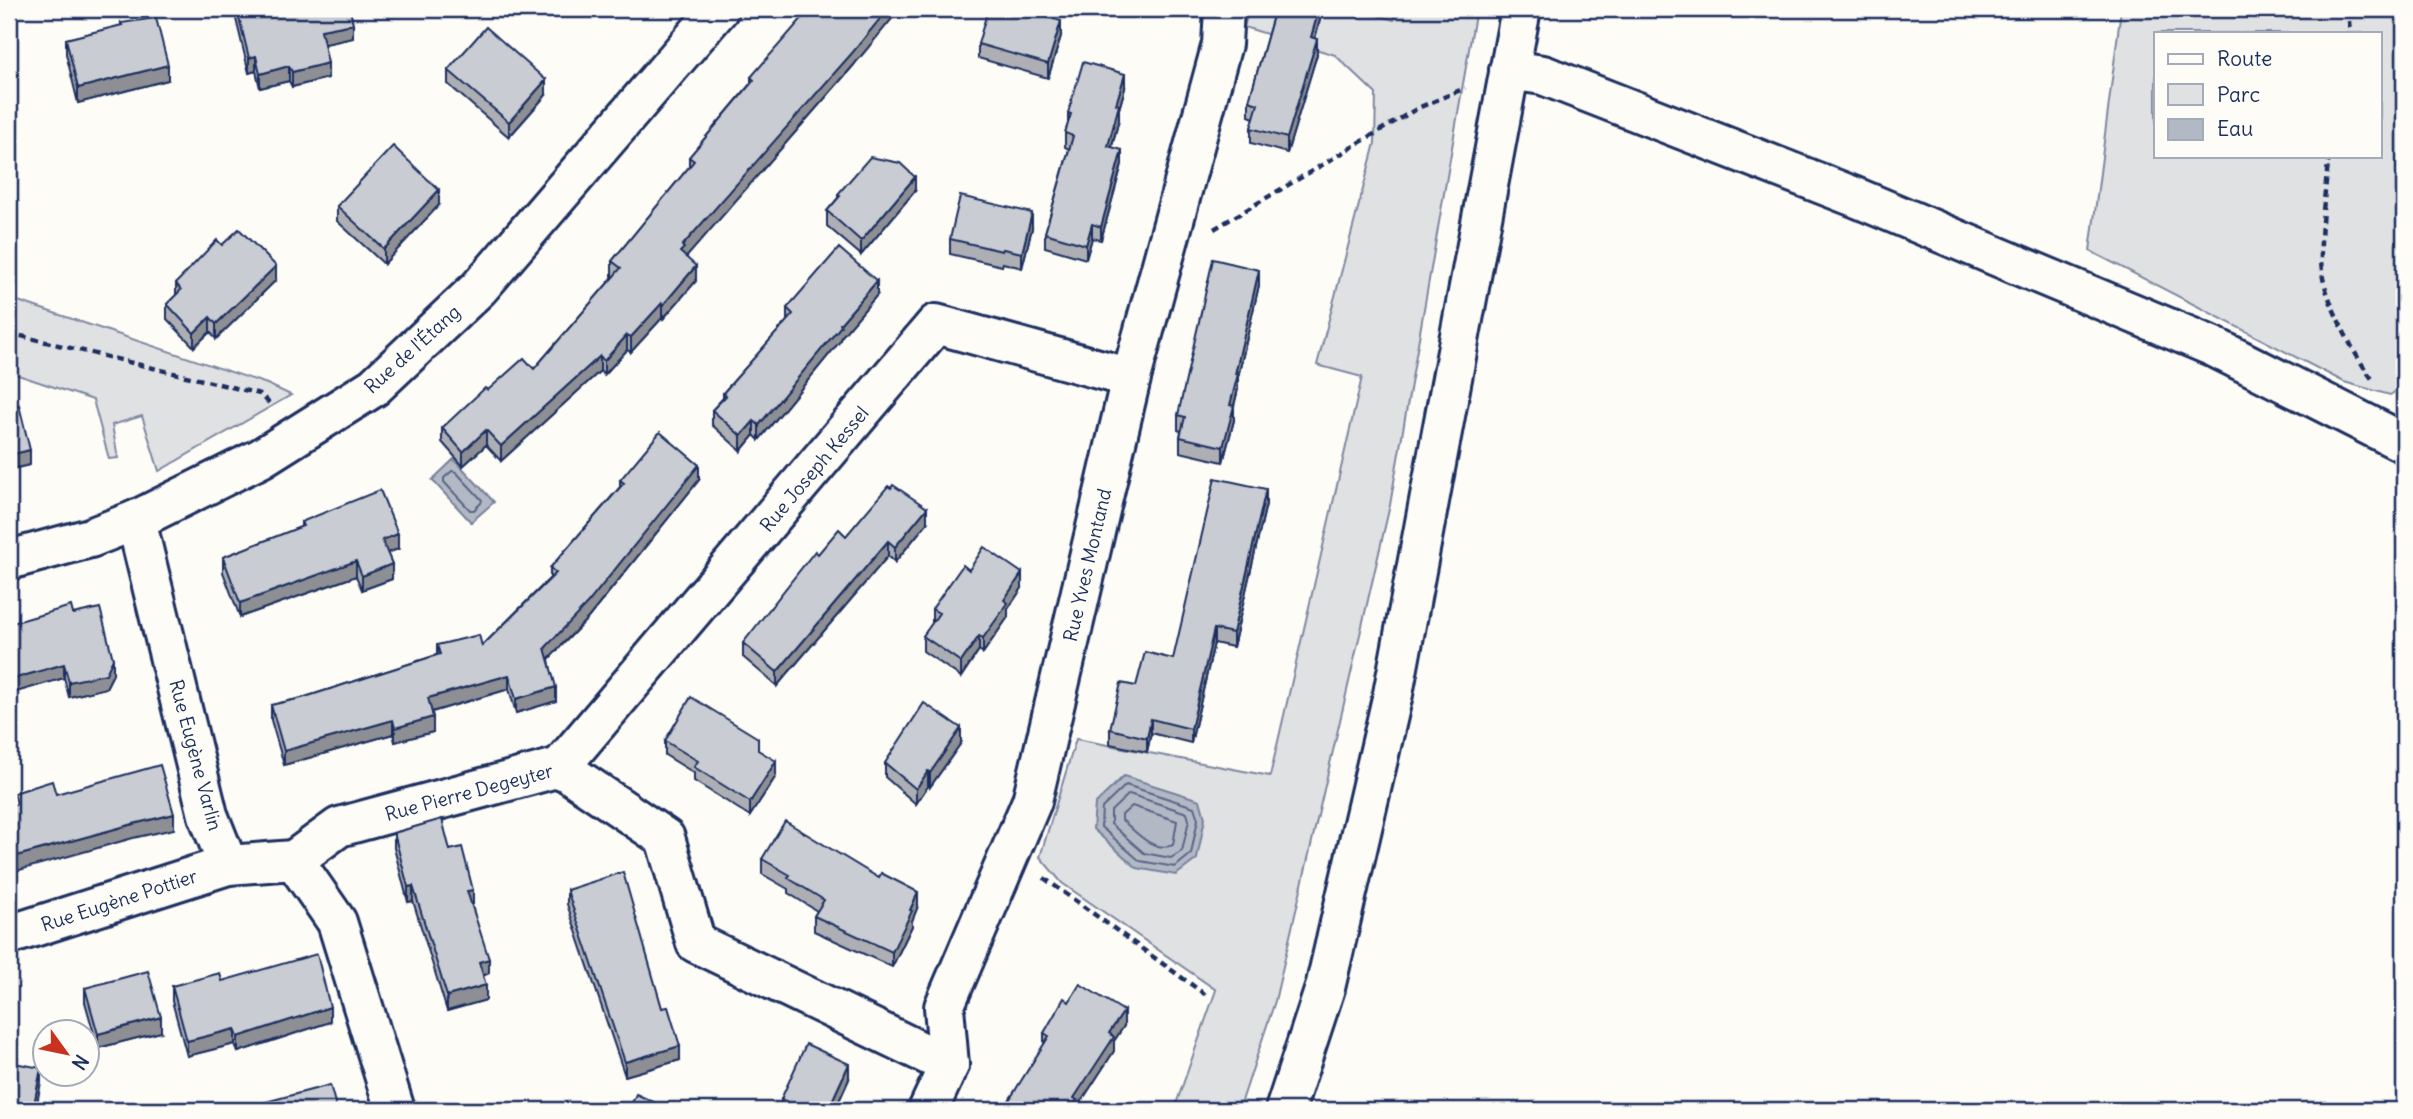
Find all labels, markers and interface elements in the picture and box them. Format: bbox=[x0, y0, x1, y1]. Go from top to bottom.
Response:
legend bbox=[2154, 32, 2382, 158]
text: Route bbox=[2217, 45, 2272, 72]
text: Parc bbox=[2217, 81, 2260, 108]
text: Eau bbox=[2217, 115, 2253, 142]
street label: Rue de l'Étang bbox=[359, 300, 465, 398]
street label: Rue Joseph Kessel bbox=[754, 401, 874, 537]
street label: Rue Yves Montand bbox=[1058, 486, 1116, 644]
street label: Rue Eugène Varlin bbox=[164, 677, 228, 833]
street label: Rue Pierre Degeyter bbox=[382, 758, 556, 826]
street label: Rue Eugène Pottier bbox=[38, 863, 200, 937]
north arrow bbox=[32, 1018, 102, 1088]
text: N bbox=[67, 1050, 94, 1074]

